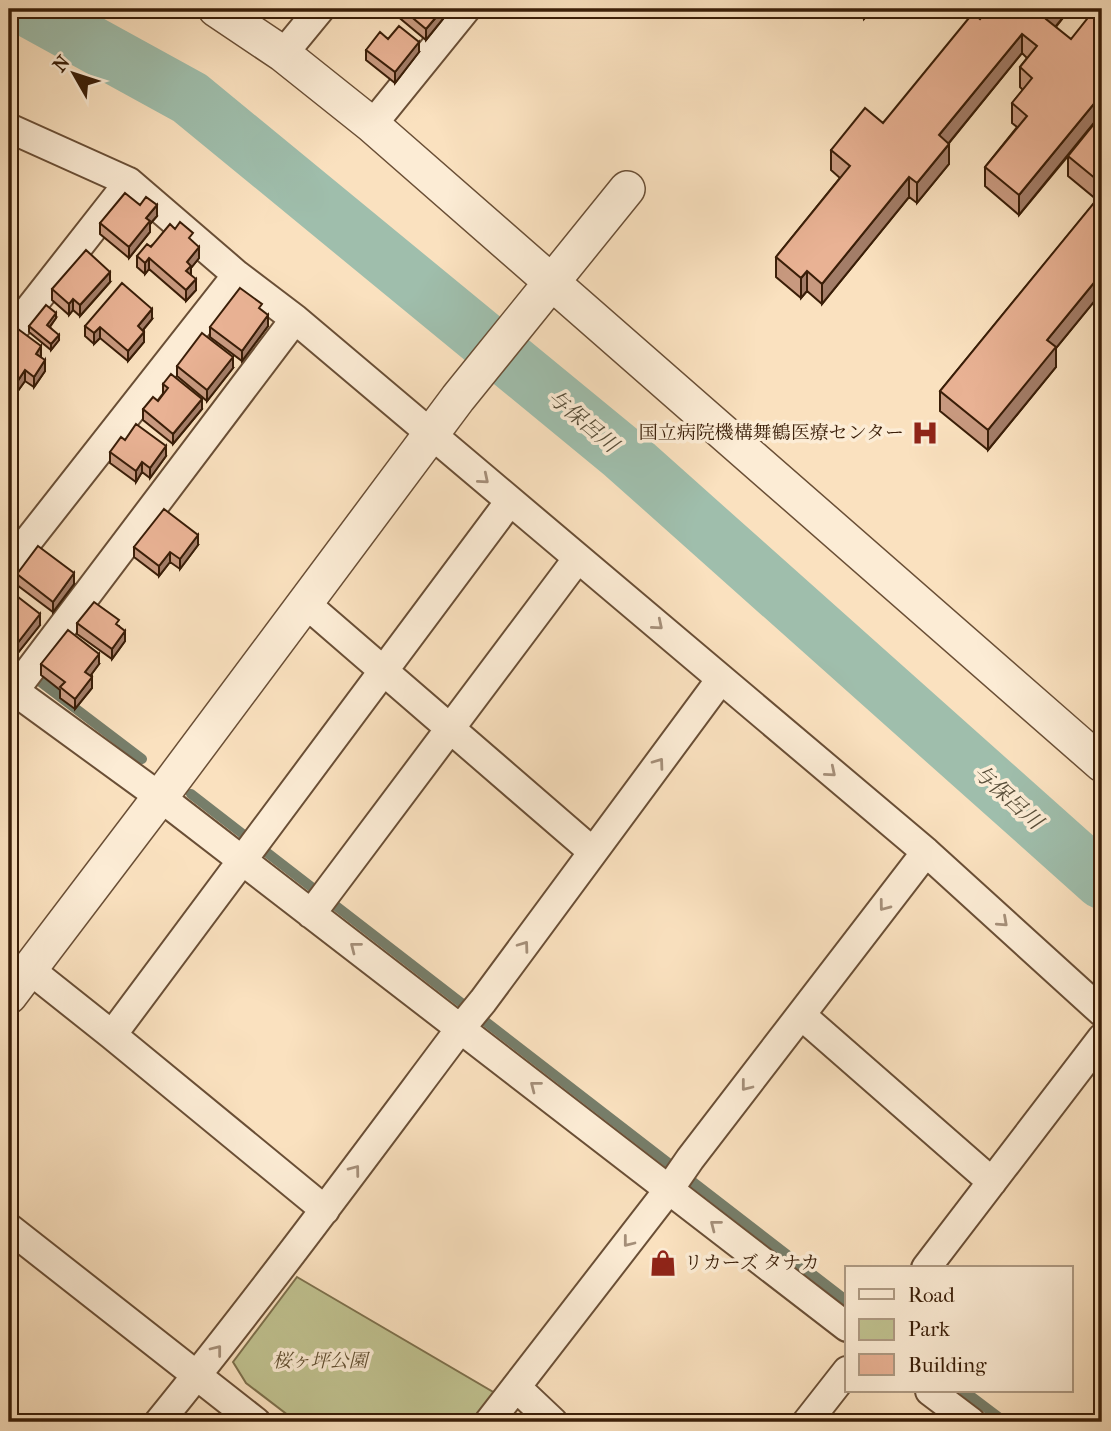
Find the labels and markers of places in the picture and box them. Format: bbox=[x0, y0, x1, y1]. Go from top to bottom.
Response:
hospital icon: 国立病院機構舞鶴医療センター bbox=[910, 418, 940, 448]
place label: 国立病院機構舞鶴医療センター bbox=[639, 422, 904, 444]
shop icon: リカーズ タナカ bbox=[648, 1248, 678, 1278]
place label: リカーズ タナカ bbox=[684, 1252, 820, 1274]

